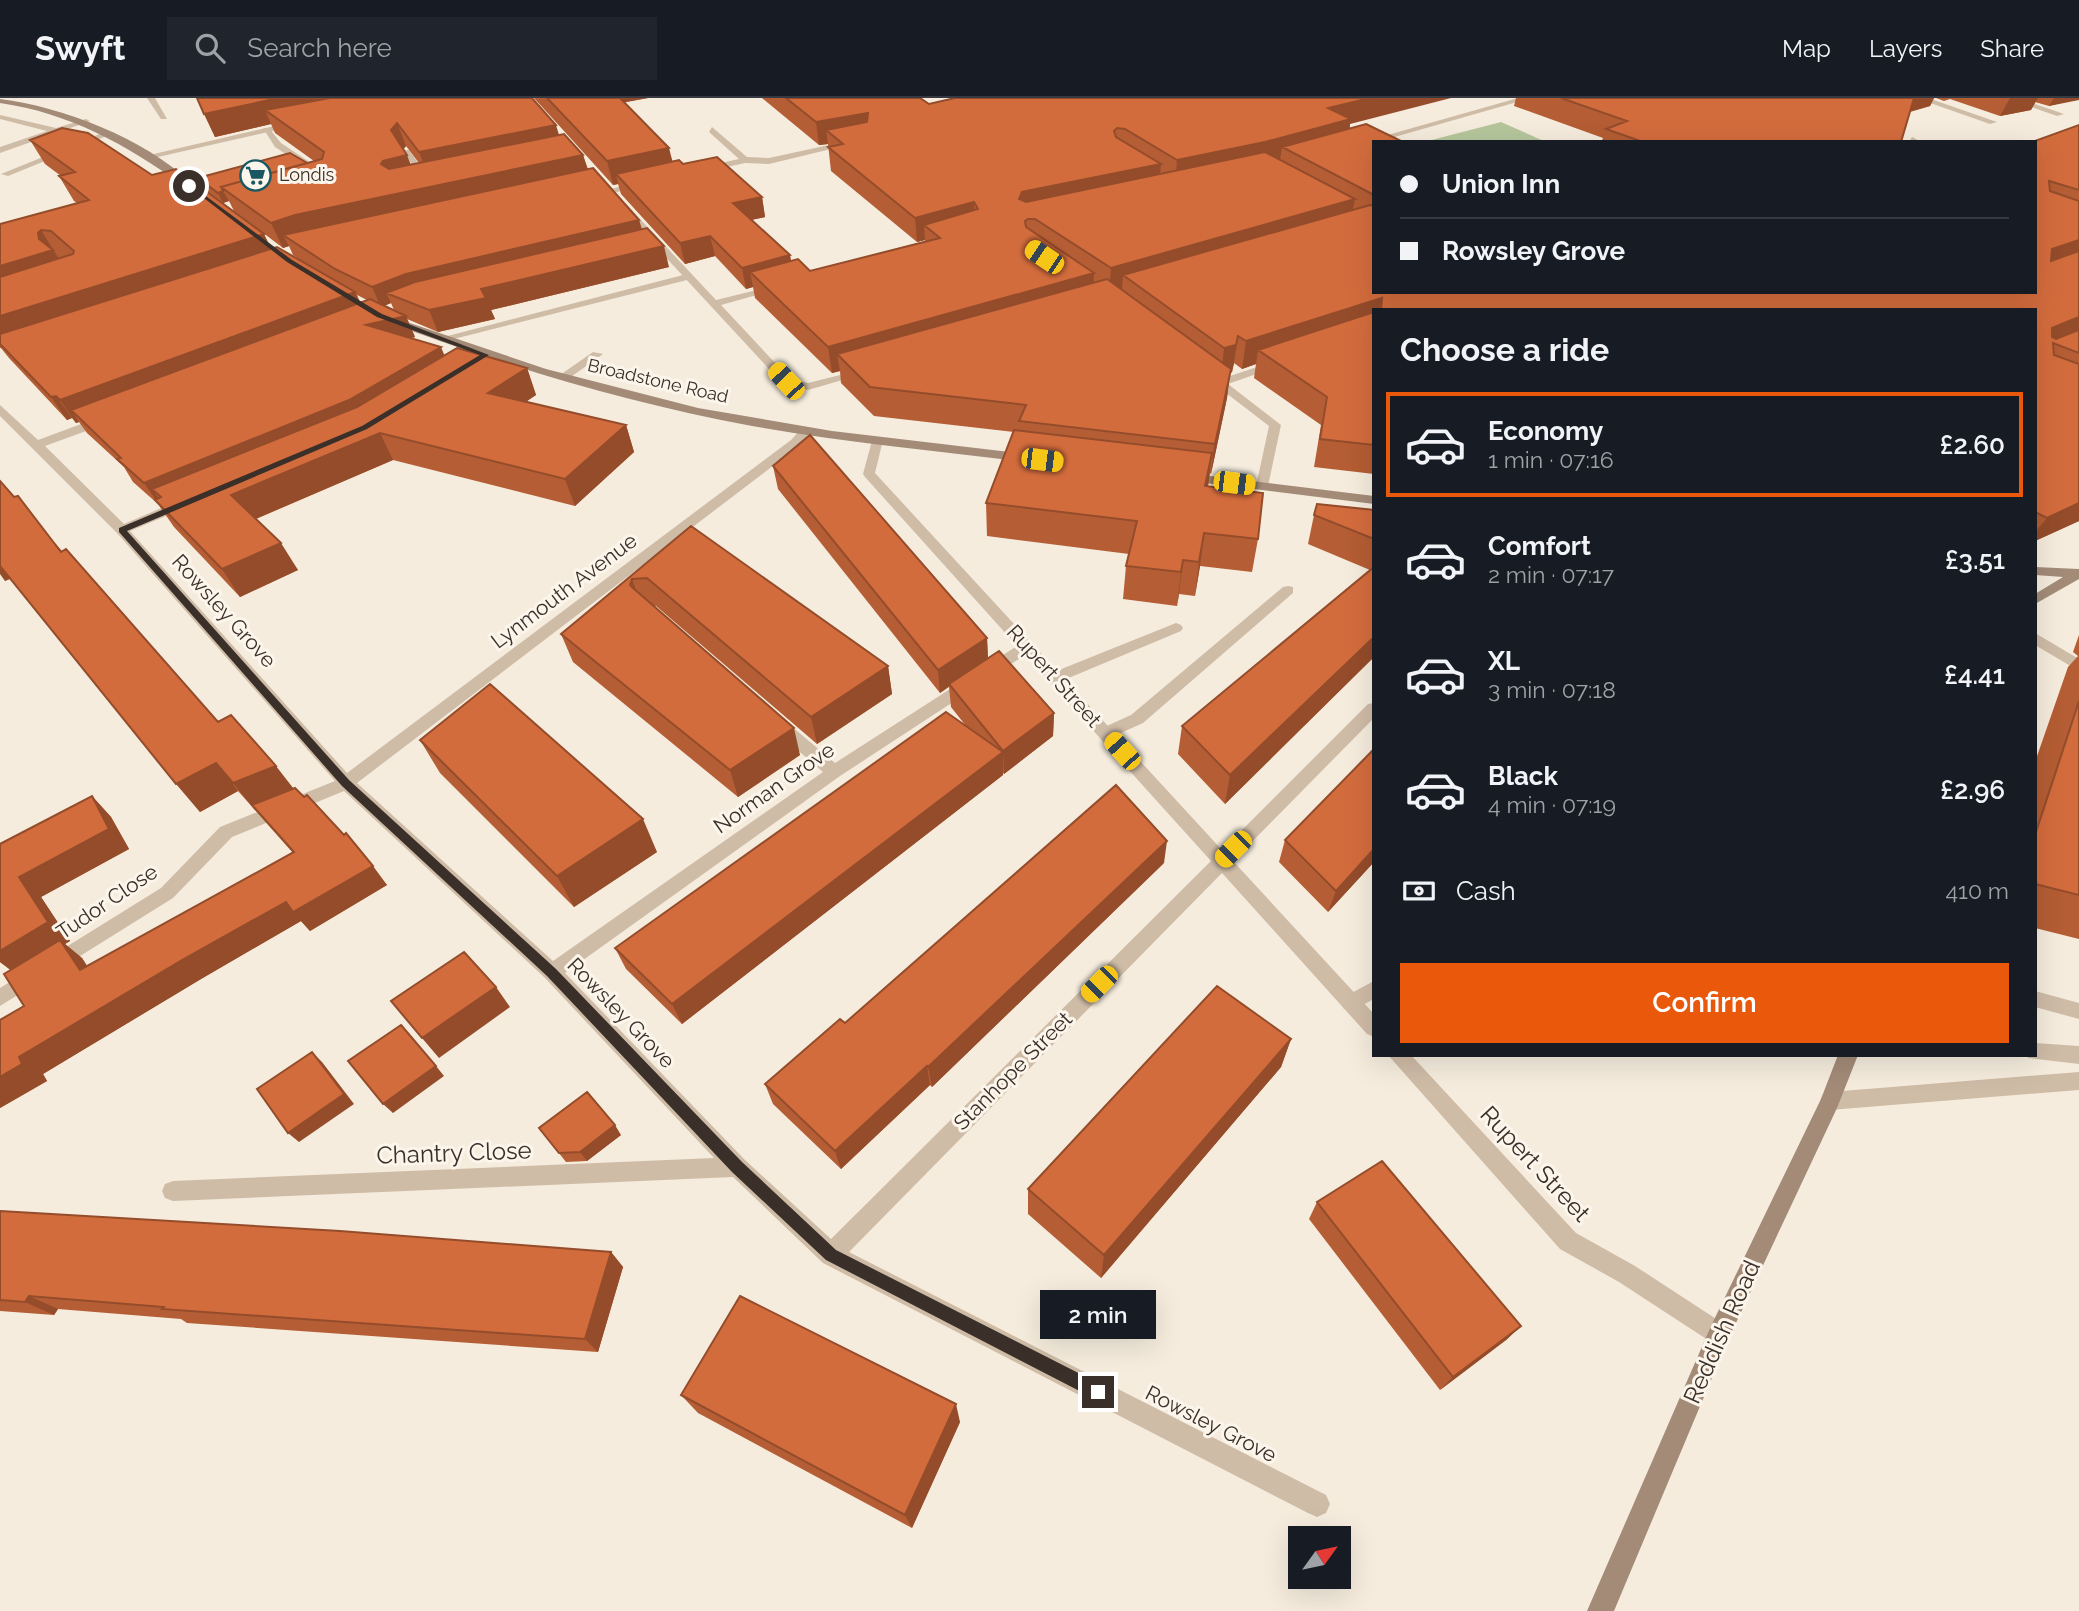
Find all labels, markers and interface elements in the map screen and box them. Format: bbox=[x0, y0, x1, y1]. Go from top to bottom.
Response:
search box bbox=[167, 17, 657, 80]
text: Swyft bbox=[35, 29, 125, 68]
icon: search bbox=[191, 29, 229, 67]
text: Search here bbox=[247, 33, 392, 63]
text: Map bbox=[1782, 34, 1831, 63]
text: Layers bbox=[1869, 34, 1942, 63]
text: Share bbox=[1980, 34, 2044, 63]
supermarket icon: Londis bbox=[239, 158, 273, 192]
place label: Londis bbox=[279, 164, 335, 185]
text: Union Inn bbox=[1442, 169, 1560, 199]
route start bbox=[173, 170, 205, 202]
text: Rowsley Grove bbox=[1442, 236, 1625, 266]
car bbox=[1021, 237, 1068, 277]
text: Choose a ride bbox=[1400, 331, 1609, 368]
street label: Broadstone Road bbox=[586, 354, 731, 407]
car bbox=[764, 358, 809, 404]
icon: car bbox=[1404, 413, 1467, 476]
text: Economy bbox=[1488, 416, 1603, 446]
text: £2.60 bbox=[1940, 430, 2005, 460]
text: 1 min · 07:16 bbox=[1488, 446, 1614, 473]
car bbox=[1020, 447, 1065, 473]
car bbox=[1212, 470, 1257, 496]
street label: Lynmouth Avenue bbox=[486, 528, 642, 654]
icon: car bbox=[1404, 528, 1467, 591]
text: Comfort bbox=[1488, 531, 1591, 561]
text: £3.51 bbox=[1945, 545, 2005, 575]
street label: Rowsley Grove bbox=[167, 549, 282, 672]
text: 2 min · 07:17 bbox=[1488, 561, 1614, 588]
street label: Rupert Street bbox=[1002, 619, 1107, 732]
icon: car bbox=[1404, 643, 1467, 706]
text: XL bbox=[1488, 646, 1520, 676]
text: £4.41 bbox=[1944, 660, 2005, 690]
text: 3 min · 07:18 bbox=[1488, 676, 1616, 703]
car bbox=[1101, 728, 1144, 774]
street label: Norman Grove bbox=[709, 737, 839, 838]
icon: car bbox=[1404, 758, 1467, 821]
text: Black bbox=[1488, 761, 1558, 791]
text: £2.96 bbox=[1940, 775, 2005, 805]
text: 4 min · 07:19 bbox=[1488, 791, 1616, 818]
car bbox=[1211, 827, 1256, 871]
street label: Tudor Close bbox=[51, 859, 162, 944]
icon: cash bbox=[1400, 872, 1438, 910]
text: Cash bbox=[1456, 876, 1516, 906]
text: 410 m bbox=[1946, 877, 2009, 904]
street label: Rowsley Grove bbox=[562, 952, 680, 1073]
car bbox=[1077, 962, 1122, 1006]
button: Confirm bbox=[1400, 963, 2009, 1043]
street label: Stanhope Street bbox=[948, 1006, 1077, 1135]
street label: Rupert Street bbox=[1474, 1100, 1596, 1228]
street label: Chantry Close bbox=[376, 1135, 532, 1170]
street label: Reddish Road bbox=[1677, 1256, 1766, 1408]
callout: 2 min bbox=[1040, 1290, 1156, 1340]
text: 2 min bbox=[1069, 1301, 1127, 1328]
route end bbox=[1082, 1376, 1114, 1408]
street label: Rowsley Grove bbox=[1142, 1380, 1281, 1467]
north arrow bbox=[1288, 1526, 1351, 1589]
map controls bbox=[1288, 1526, 1351, 1589]

